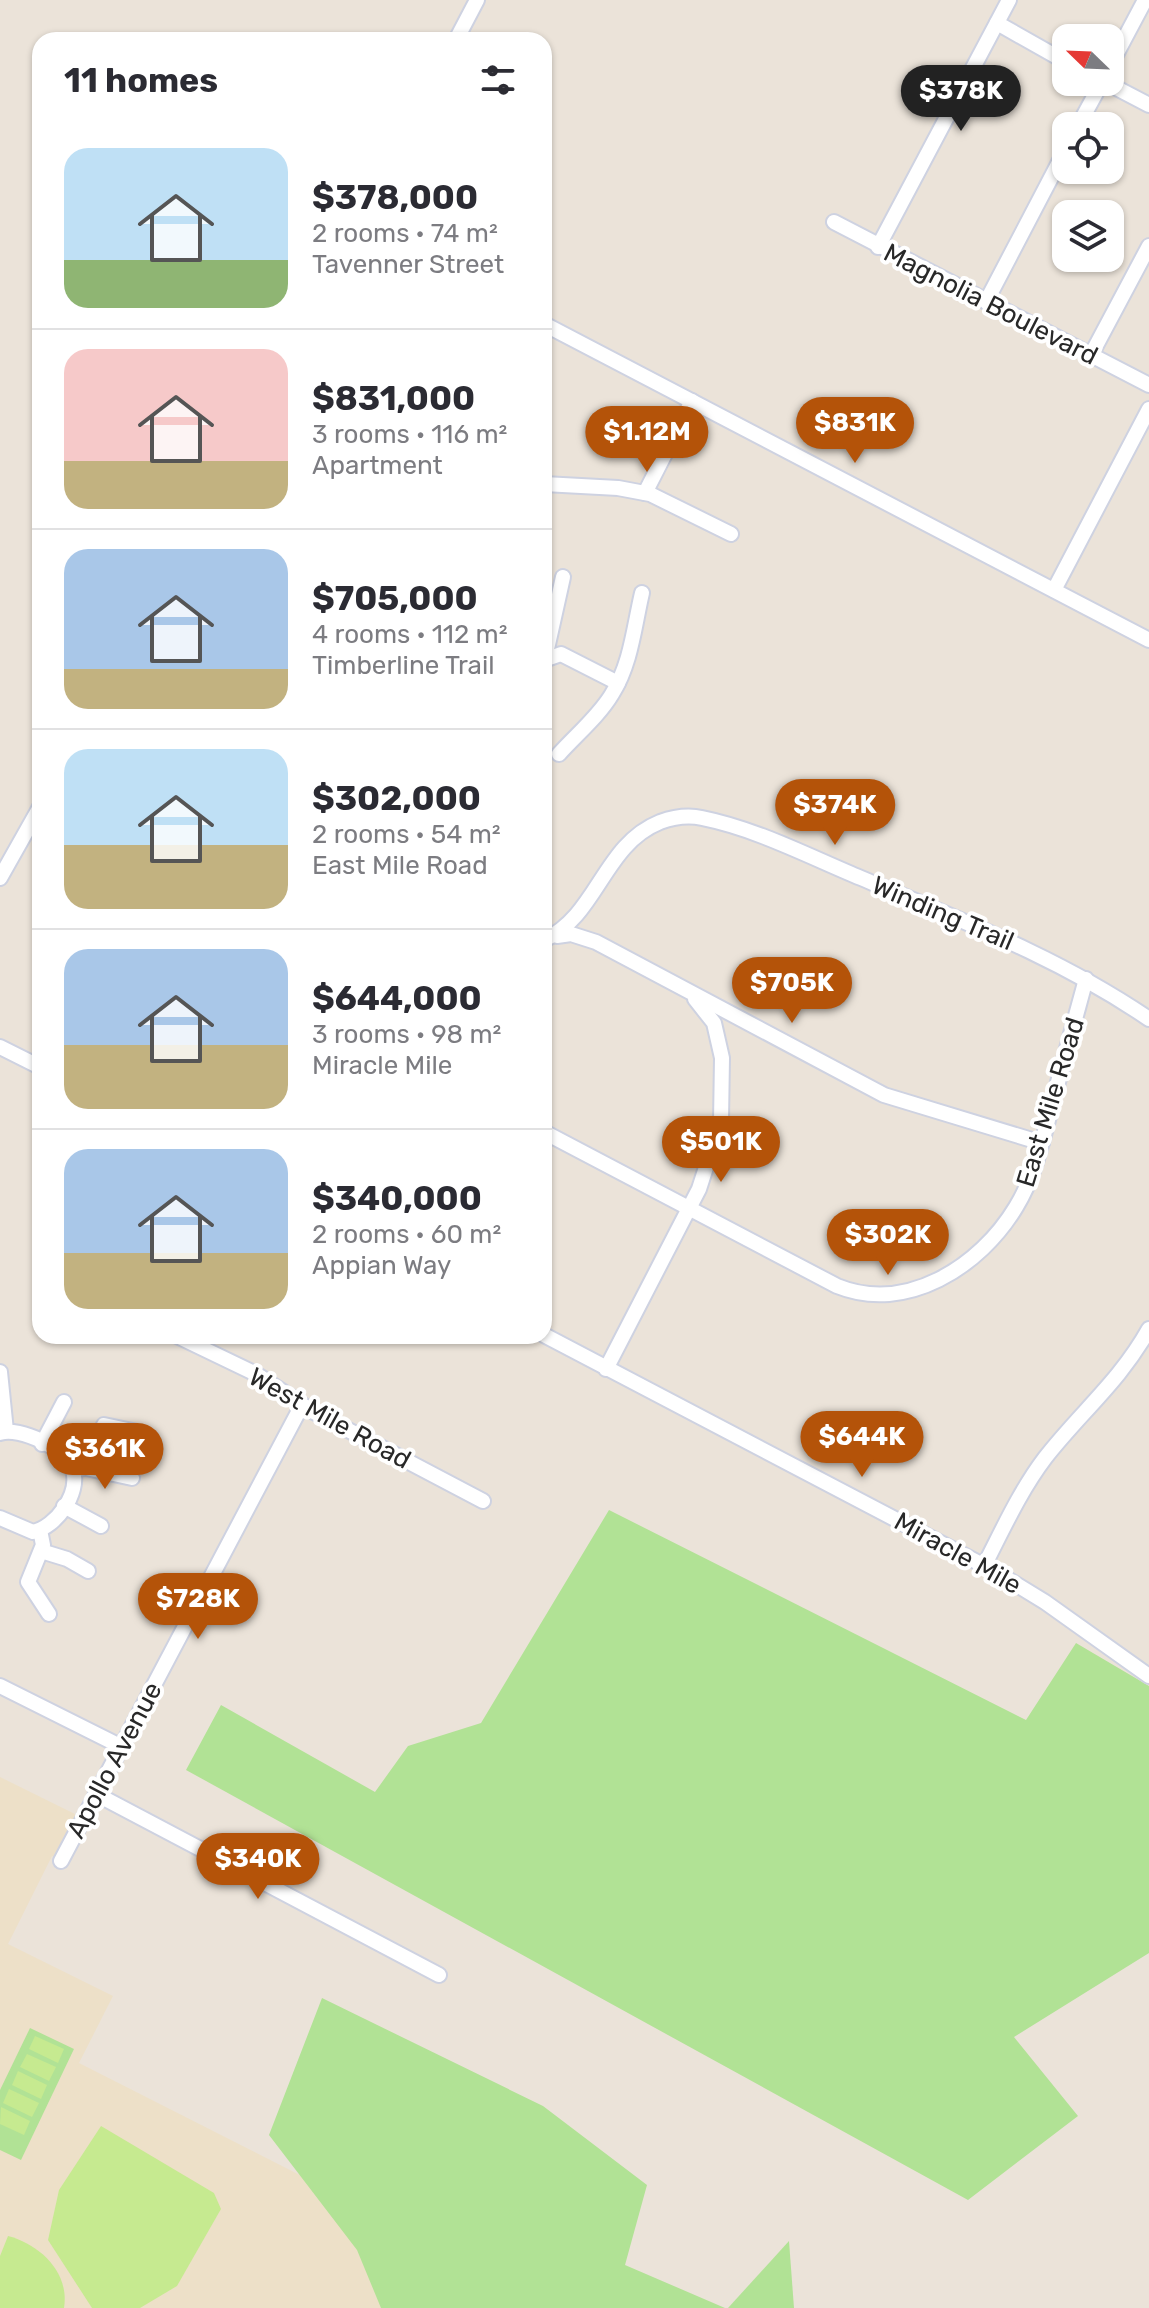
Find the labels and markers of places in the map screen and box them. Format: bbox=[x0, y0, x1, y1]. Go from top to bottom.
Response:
pin: $378K bbox=[905, 65, 1017, 133]
pin: $831K bbox=[799, 397, 911, 465]
pin: $1.12M bbox=[582, 406, 712, 474]
pin: $374K bbox=[779, 779, 891, 847]
pin: $705K bbox=[736, 957, 848, 1025]
pin: $501K bbox=[665, 1116, 777, 1184]
pin: $302K bbox=[832, 1209, 944, 1277]
pin: $644K bbox=[806, 1411, 918, 1479]
pin: $361K bbox=[49, 1423, 161, 1491]
pin: $728K bbox=[142, 1573, 254, 1641]
pin: $340K bbox=[202, 1833, 314, 1901]

